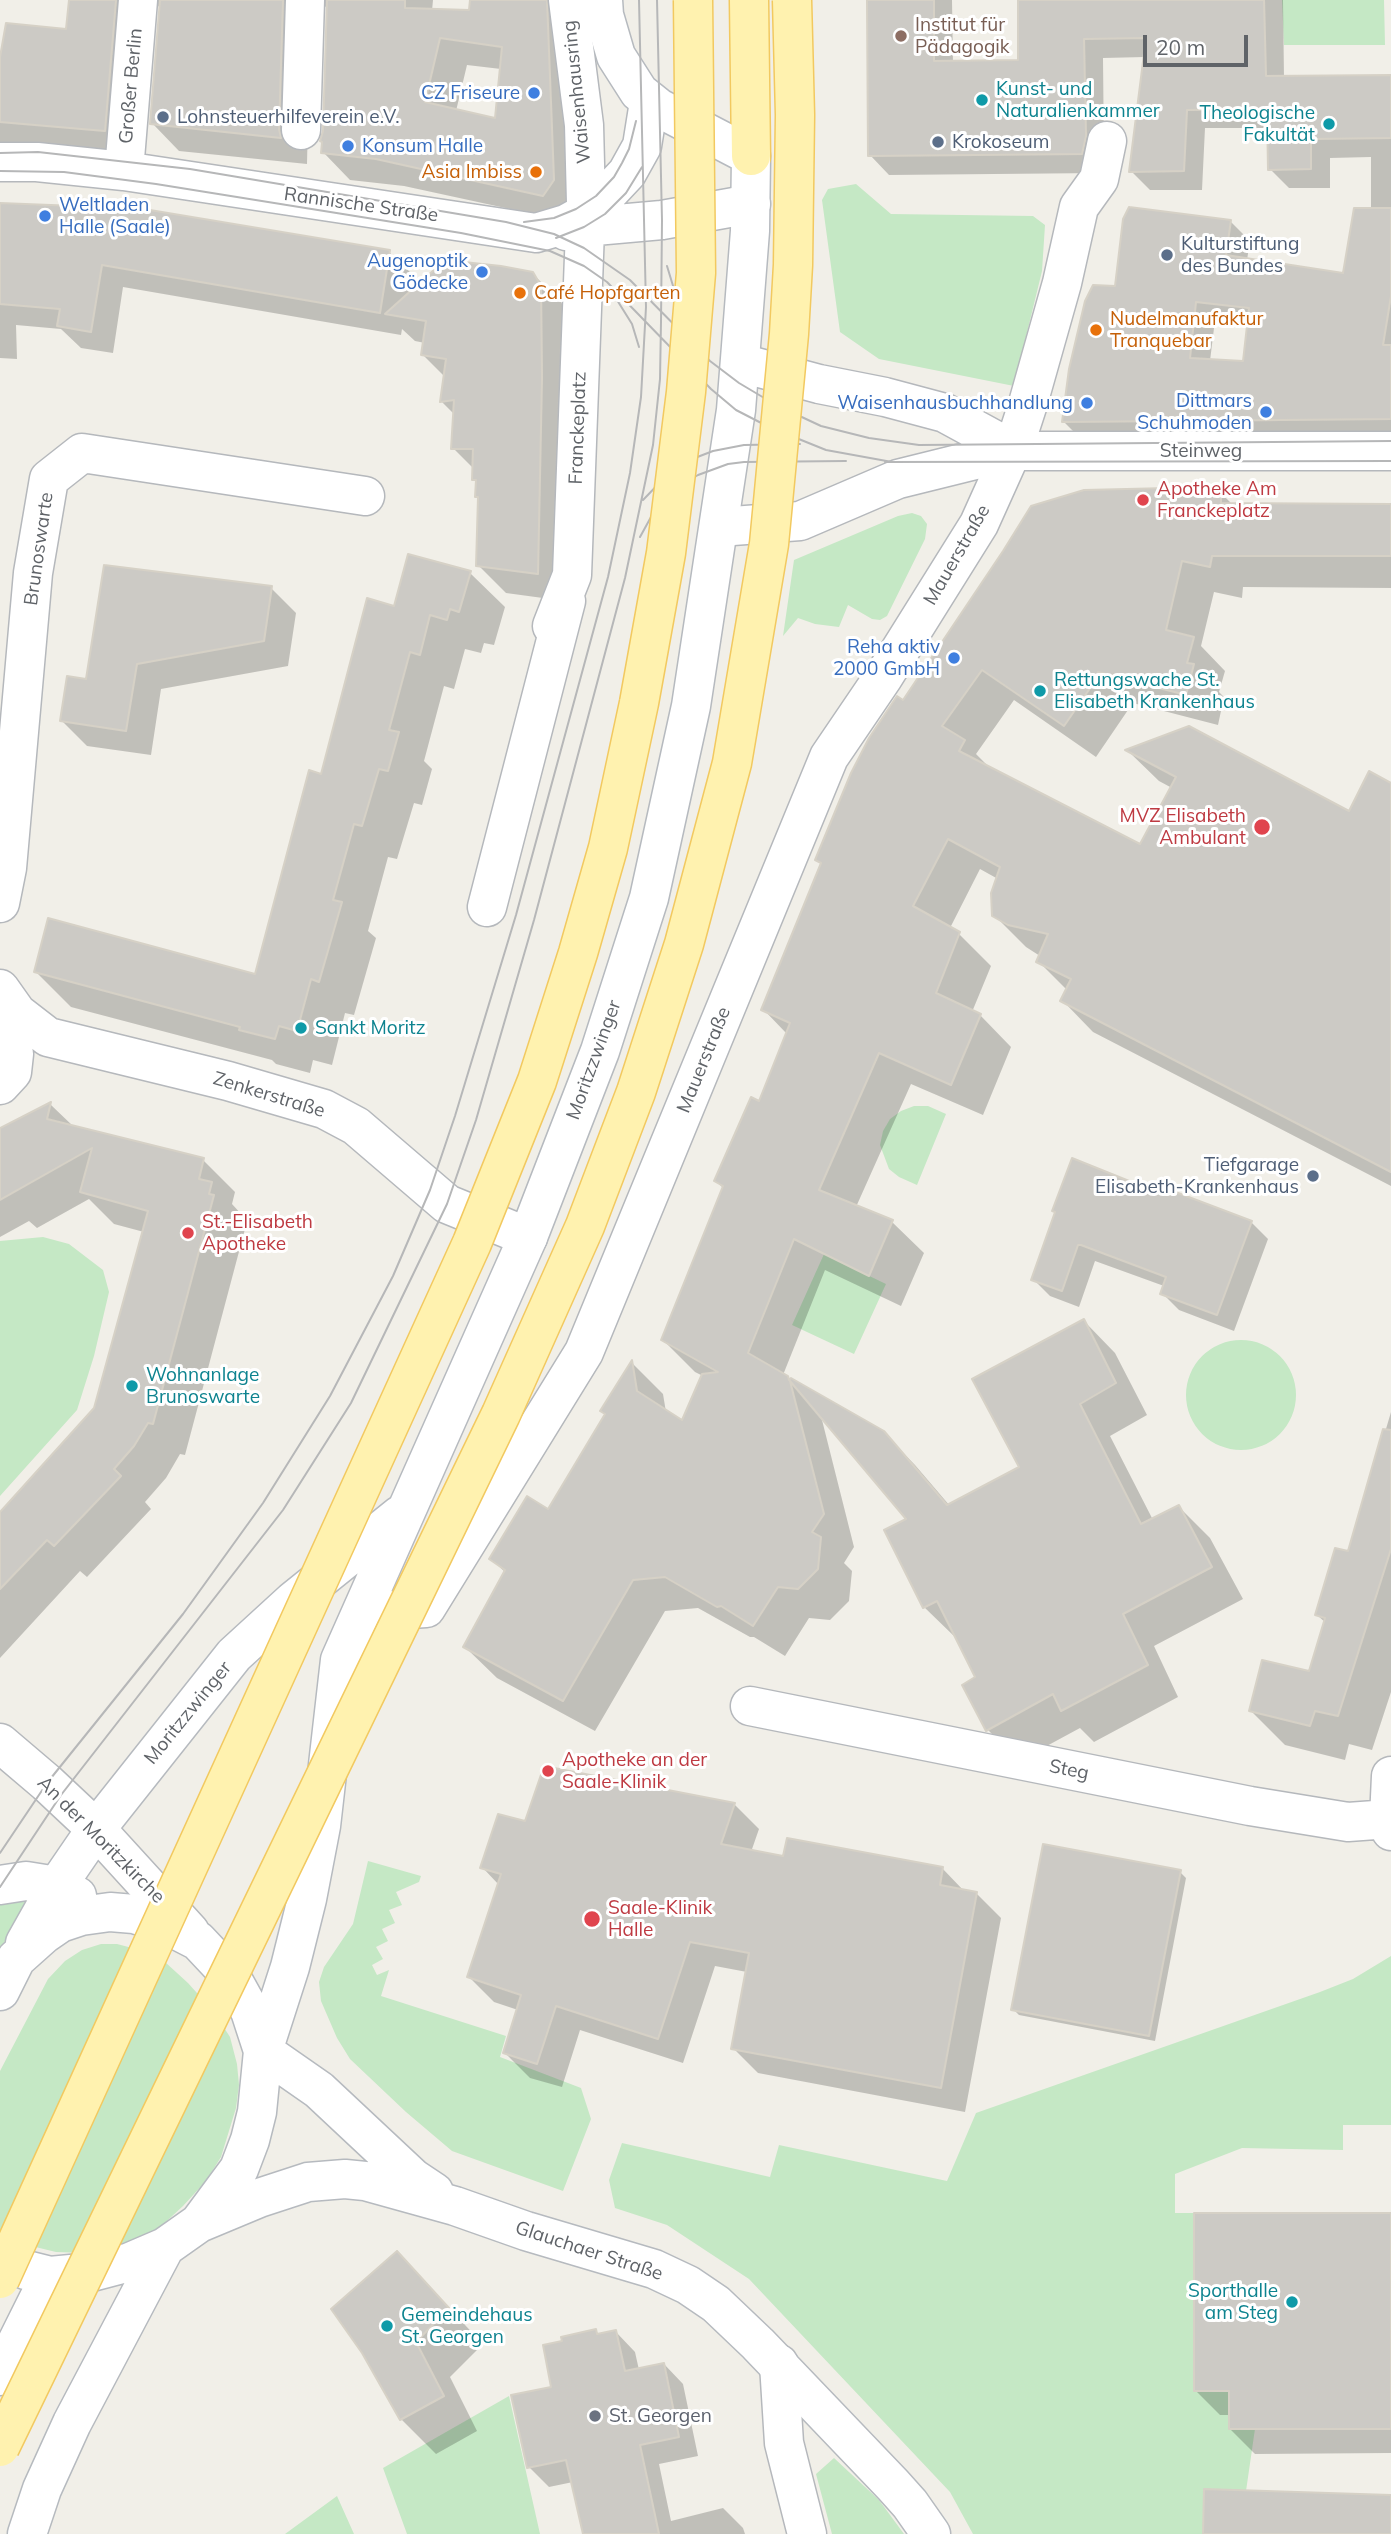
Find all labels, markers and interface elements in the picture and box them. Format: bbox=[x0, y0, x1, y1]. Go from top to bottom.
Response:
place label: Institut für Pädagogik bbox=[915, 14, 1010, 58]
street label: Waisenhausring bbox=[558, 19, 596, 165]
scale bar bbox=[1146, 21, 1251, 65]
street label: Großer Berlin bbox=[115, 27, 147, 145]
marker: Institut für Pädagogik bbox=[893, 28, 909, 44]
text: 20 m bbox=[1156, 34, 1205, 60]
place label: Kunst- und Naturalienkammer bbox=[996, 78, 1160, 122]
place label: CZ Friseure bbox=[421, 82, 520, 104]
marker: CZ Friseure bbox=[526, 85, 542, 101]
marker: Kunst- und Naturalienkammer bbox=[974, 92, 990, 108]
place label: Theologische Fakultät bbox=[1200, 102, 1315, 146]
place label: Lohnsteuerhilfeverein e.V. bbox=[177, 106, 400, 128]
marker: Lohnsteuerhilfeverein e.V. bbox=[155, 109, 171, 125]
marker: Theologische Fakultät bbox=[1321, 116, 1337, 132]
place label: Krokoseum bbox=[952, 131, 1049, 153]
marker: Krokoseum bbox=[930, 134, 946, 150]
place label: Konsum Halle bbox=[362, 135, 483, 157]
marker: Konsum Halle bbox=[340, 138, 356, 154]
place label: Asia Imbiss bbox=[421, 161, 522, 183]
marker: Asia Imbiss bbox=[528, 164, 544, 180]
street label: Rannische Straße bbox=[282, 183, 440, 227]
place label: Weltladen Halle (Saale) bbox=[59, 194, 171, 238]
marker: Weltladen Halle (Saale) bbox=[37, 208, 53, 224]
place label: Kulturstiftung des Bundes bbox=[1181, 233, 1299, 277]
marker: Kulturstiftung des Bundes bbox=[1159, 247, 1175, 263]
place label: Augenoptik Gödecke bbox=[367, 250, 468, 294]
marker: Augenoptik Gödecke bbox=[474, 264, 490, 280]
place label: Café Hopfgarten bbox=[534, 282, 681, 304]
marker: Café Hopfgarten bbox=[512, 285, 528, 301]
place label: Nudelmanufaktur Tranquebar bbox=[1110, 308, 1263, 352]
marker: Nudelmanufaktur Tranquebar bbox=[1088, 322, 1104, 338]
street label: Franckeplatz bbox=[565, 371, 591, 485]
place label: Dittmars Schuhmoden bbox=[1137, 390, 1252, 434]
place label: Waisenhausbuchhandlung bbox=[837, 392, 1073, 414]
marker: Waisenhausbuchhandlung bbox=[1079, 395, 1095, 411]
marker: Dittmars Schuhmoden bbox=[1258, 404, 1274, 420]
street label: Steinweg bbox=[1160, 440, 1242, 462]
place label: Apotheke Am Franckeplatz bbox=[1157, 478, 1277, 522]
street label: Brunoswarte bbox=[20, 491, 58, 607]
marker: Apotheke Am Franckeplatz bbox=[1135, 492, 1151, 508]
street label: Mauerstraße bbox=[919, 501, 995, 609]
place label: Reha aktiv 2000 GmbH bbox=[833, 636, 940, 680]
marker: Reha aktiv 2000 GmbH bbox=[946, 650, 962, 666]
place label: Rettungswache St. Elisabeth Krankenhaus bbox=[1054, 669, 1255, 713]
marker: Rettungswache St. Elisabeth Krankenhaus bbox=[1032, 683, 1048, 699]
place label: MVZ Elisabeth Ambulant bbox=[1120, 805, 1246, 849]
marker: MVZ Elisabeth Ambulant bbox=[1252, 817, 1272, 837]
street label: Moritzzwinger bbox=[562, 997, 626, 1123]
street label: Mauerstraße bbox=[672, 1004, 736, 1116]
place label: Sankt Moritz bbox=[315, 1017, 426, 1039]
marker: Sankt Moritz bbox=[293, 1020, 309, 1036]
street label: Zenkerstraße bbox=[210, 1067, 328, 1123]
place label: Tiefgarage Elisabeth-Krankenhaus bbox=[1095, 1154, 1299, 1198]
marker: Tiefgarage Elisabeth-Krankenhaus bbox=[1305, 1168, 1321, 1184]
place label: St.-Elisabeth Apotheke bbox=[202, 1211, 313, 1255]
marker: St.-Elisabeth Apotheke bbox=[180, 1225, 196, 1241]
place label: Wohnanlage Brunoswarte bbox=[146, 1364, 260, 1408]
marker: Wohnanlage Brunoswarte bbox=[124, 1378, 140, 1394]
street label: Moritzzwinger bbox=[140, 1657, 236, 1769]
place label: Apotheke an der Saale-Klinik bbox=[562, 1749, 707, 1793]
street label: Steg bbox=[1047, 1755, 1091, 1785]
marker: Apotheke an der Saale-Klinik bbox=[540, 1763, 556, 1779]
street label: An der Moritzkirche bbox=[33, 1772, 169, 1908]
place label: Saale-Klinik Halle bbox=[608, 1897, 712, 1941]
marker: Saale-Klinik Halle bbox=[582, 1909, 602, 1929]
street label: Glauchaer Straße bbox=[512, 2216, 666, 2286]
place label: Sporthalle am Steg bbox=[1188, 2280, 1278, 2324]
marker: Sporthalle am Steg bbox=[1284, 2294, 1300, 2310]
place label: Gemeindehaus St. Georgen bbox=[401, 2304, 533, 2348]
marker: Gemeindehaus St. Georgen bbox=[379, 2318, 395, 2334]
place label: St. Georgen bbox=[609, 2405, 712, 2427]
marker: St. Georgen bbox=[587, 2408, 603, 2424]

